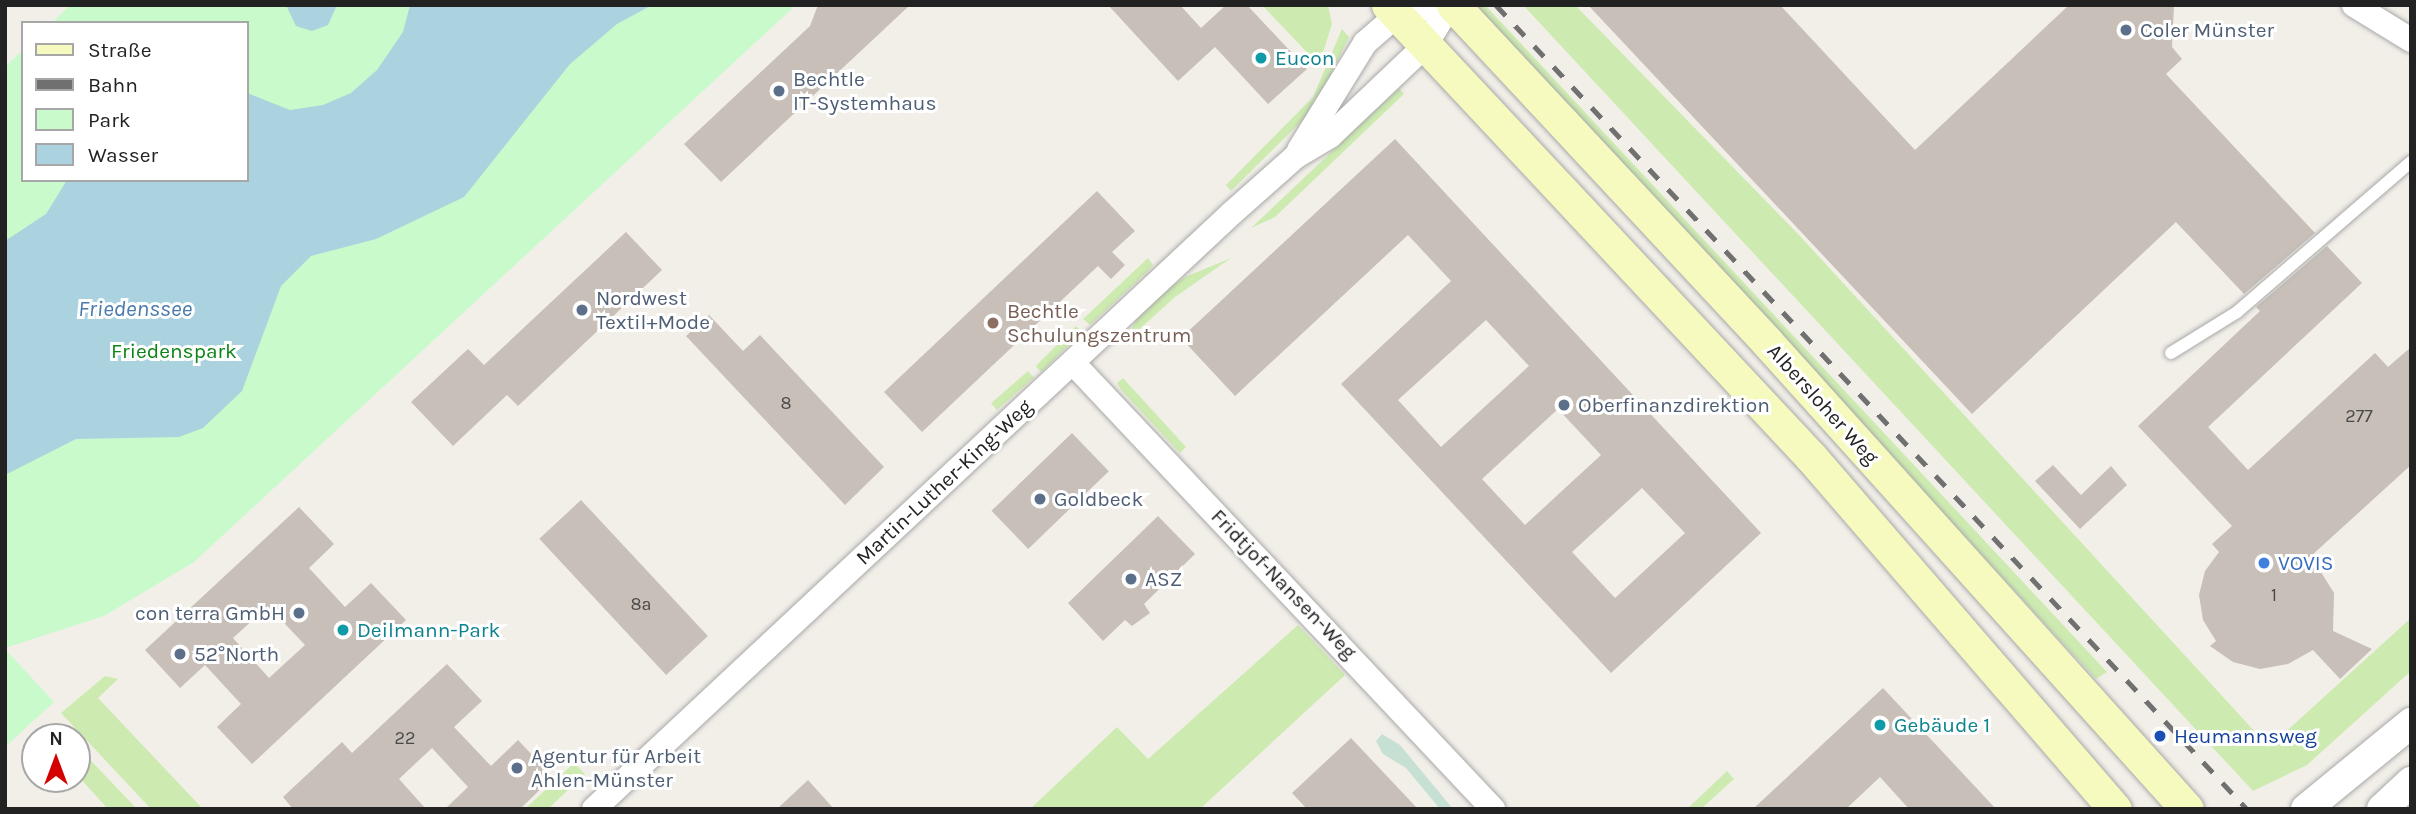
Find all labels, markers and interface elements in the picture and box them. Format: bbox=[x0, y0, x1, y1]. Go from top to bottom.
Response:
place label: Coler Münster bbox=[2140, 17, 2274, 43]
legend bbox=[21, 21, 248, 182]
marker: Coler Münster bbox=[2118, 22, 2134, 38]
text: Straße bbox=[88, 38, 151, 62]
place label: Eucon bbox=[1275, 45, 1335, 71]
marker: Eucon bbox=[1253, 50, 1269, 66]
place label: Bechtle IT-Systemhaus bbox=[793, 66, 937, 116]
text: Bahn bbox=[88, 73, 138, 97]
marker: Bechtle IT-Systemhaus bbox=[771, 83, 787, 99]
text: Park bbox=[88, 108, 131, 132]
text: Wasser bbox=[88, 143, 158, 167]
place label: Nordwest Textil+Mode bbox=[596, 285, 710, 335]
water label: Friedenssee bbox=[78, 295, 192, 323]
place label: Bechtle Schulungszentrum bbox=[1007, 298, 1191, 348]
marker: Nordwest Textil+Mode bbox=[574, 302, 590, 318]
marker: Bechtle Schulungszentrum bbox=[985, 315, 1001, 331]
park label: Friedenspark bbox=[111, 338, 237, 364]
street label: Albersloher Weg bbox=[1762, 338, 1884, 470]
house number: 8 bbox=[780, 392, 792, 414]
place label: Oberfinanzdirektion bbox=[1578, 392, 1770, 418]
street label: Martin-Luther-King-Weg bbox=[851, 394, 1037, 570]
marker: Oberfinanzdirektion bbox=[1556, 397, 1572, 413]
house number: 277 bbox=[2345, 405, 2373, 427]
place label: Goldbeck bbox=[1054, 486, 1143, 512]
marker: Goldbeck bbox=[1032, 491, 1048, 507]
street label: Fridtjof-Nansen-Weg bbox=[1206, 504, 1362, 664]
place label: VOVIS bbox=[2278, 550, 2333, 576]
marker: VOVIS bbox=[2256, 555, 2272, 571]
place label: ASZ bbox=[1145, 566, 1182, 592]
marker: ASZ bbox=[1123, 571, 1139, 587]
house number: 1 bbox=[2271, 584, 2277, 606]
house number: 8a bbox=[631, 593, 651, 615]
place label: con terra GmbH bbox=[135, 600, 285, 626]
marker: con terra GmbH bbox=[291, 605, 307, 621]
place label: Deilmann-Park bbox=[357, 617, 500, 643]
marker: Deilmann-Park bbox=[335, 622, 351, 638]
place label: 52°North bbox=[194, 641, 279, 667]
marker: 52°North bbox=[172, 646, 188, 662]
place label: Gebäude 1 bbox=[1894, 712, 1990, 738]
marker: Gebäude 1 bbox=[1872, 717, 1888, 733]
north arrow bbox=[21, 723, 91, 793]
place label: Heumannsweg bbox=[2174, 723, 2317, 749]
house number: 22 bbox=[395, 727, 415, 749]
text: N bbox=[49, 728, 63, 750]
marker: Heumannsweg bbox=[2152, 728, 2168, 744]
place label: Agentur für Arbeit Ahlen-Münster bbox=[531, 743, 701, 793]
marker: Agentur für Arbeit Ahlen-Münster bbox=[509, 760, 525, 776]

